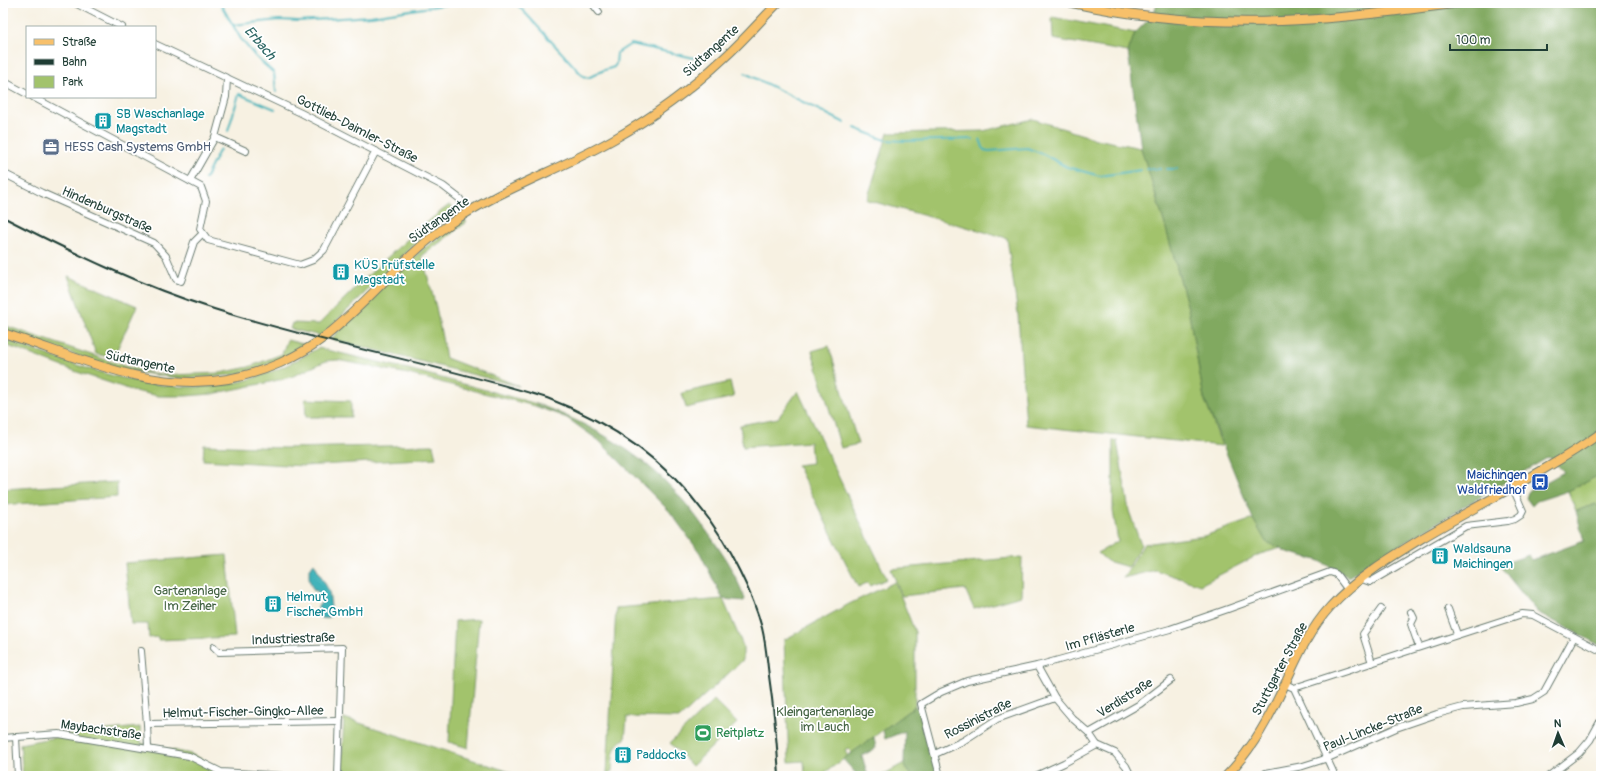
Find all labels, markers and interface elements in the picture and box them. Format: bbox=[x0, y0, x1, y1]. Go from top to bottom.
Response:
street label: Südtangente bbox=[679, 21, 743, 81]
water label: Erbach bbox=[241, 23, 280, 65]
legend bbox=[26, 26, 156, 98]
scale bar bbox=[1450, 26, 1547, 52]
text: 100 m bbox=[1456, 33, 1491, 48]
text: Straße bbox=[62, 35, 96, 50]
text: Bahn bbox=[62, 55, 87, 70]
text: Park bbox=[62, 75, 83, 90]
street label: Gottlieb-Daimler-Straße bbox=[294, 91, 421, 167]
place label: SB Waschanlage Magstadt bbox=[116, 106, 205, 137]
building icon: SB Waschanlage Magstadt bbox=[93, 111, 113, 131]
office icon: HESS Cash Systems GmbH bbox=[41, 137, 61, 157]
place label: HESS Cash Systems GmbH bbox=[64, 139, 211, 155]
street label: Hindenburgstraße bbox=[59, 183, 155, 237]
street label: Südtangente bbox=[406, 193, 473, 247]
place label: KÜS Prüfstelle Magstadt bbox=[354, 257, 435, 288]
building icon: KÜS Prüfstelle Magstadt bbox=[331, 262, 351, 282]
street label: Südtangente bbox=[104, 347, 177, 377]
place label: Maichingen Waldfriedhof bbox=[1457, 467, 1528, 498]
bus stop icon: Maichingen Waldfriedhof bbox=[1530, 472, 1550, 492]
place label: Waldsauna Maichingen bbox=[1453, 541, 1513, 572]
building icon: Waldsauna Maichingen bbox=[1430, 546, 1450, 566]
park label: Gartenanlage Im Zeiher bbox=[153, 583, 227, 614]
place label: Helmut Fischer GmbH bbox=[286, 589, 363, 620]
building icon: Helmut Fischer GmbH bbox=[263, 594, 283, 614]
street label: Im Pflästerle bbox=[1063, 619, 1137, 655]
street label: Stuttgarter Straße bbox=[1249, 619, 1312, 718]
street label: Industriestraße bbox=[251, 630, 336, 648]
street label: Verdistraße bbox=[1094, 674, 1156, 721]
street label: Rossinistraße bbox=[942, 695, 1015, 743]
street label: Paul-Lincke-Straße bbox=[1321, 701, 1425, 755]
street label: Helmut-Fischer-Gingko-Allee bbox=[162, 703, 324, 721]
park label: Kleingartenanlage im Lauch bbox=[776, 704, 875, 735]
north arrow bbox=[1538, 713, 1578, 753]
street label: Maybachstraße bbox=[60, 716, 143, 744]
text: N bbox=[1554, 717, 1562, 730]
sports icon: Reitplatz bbox=[693, 723, 713, 743]
place label: Reitplatz bbox=[716, 725, 765, 741]
building icon: Paddocks bbox=[613, 745, 633, 765]
place label: Paddocks bbox=[636, 747, 686, 763]

